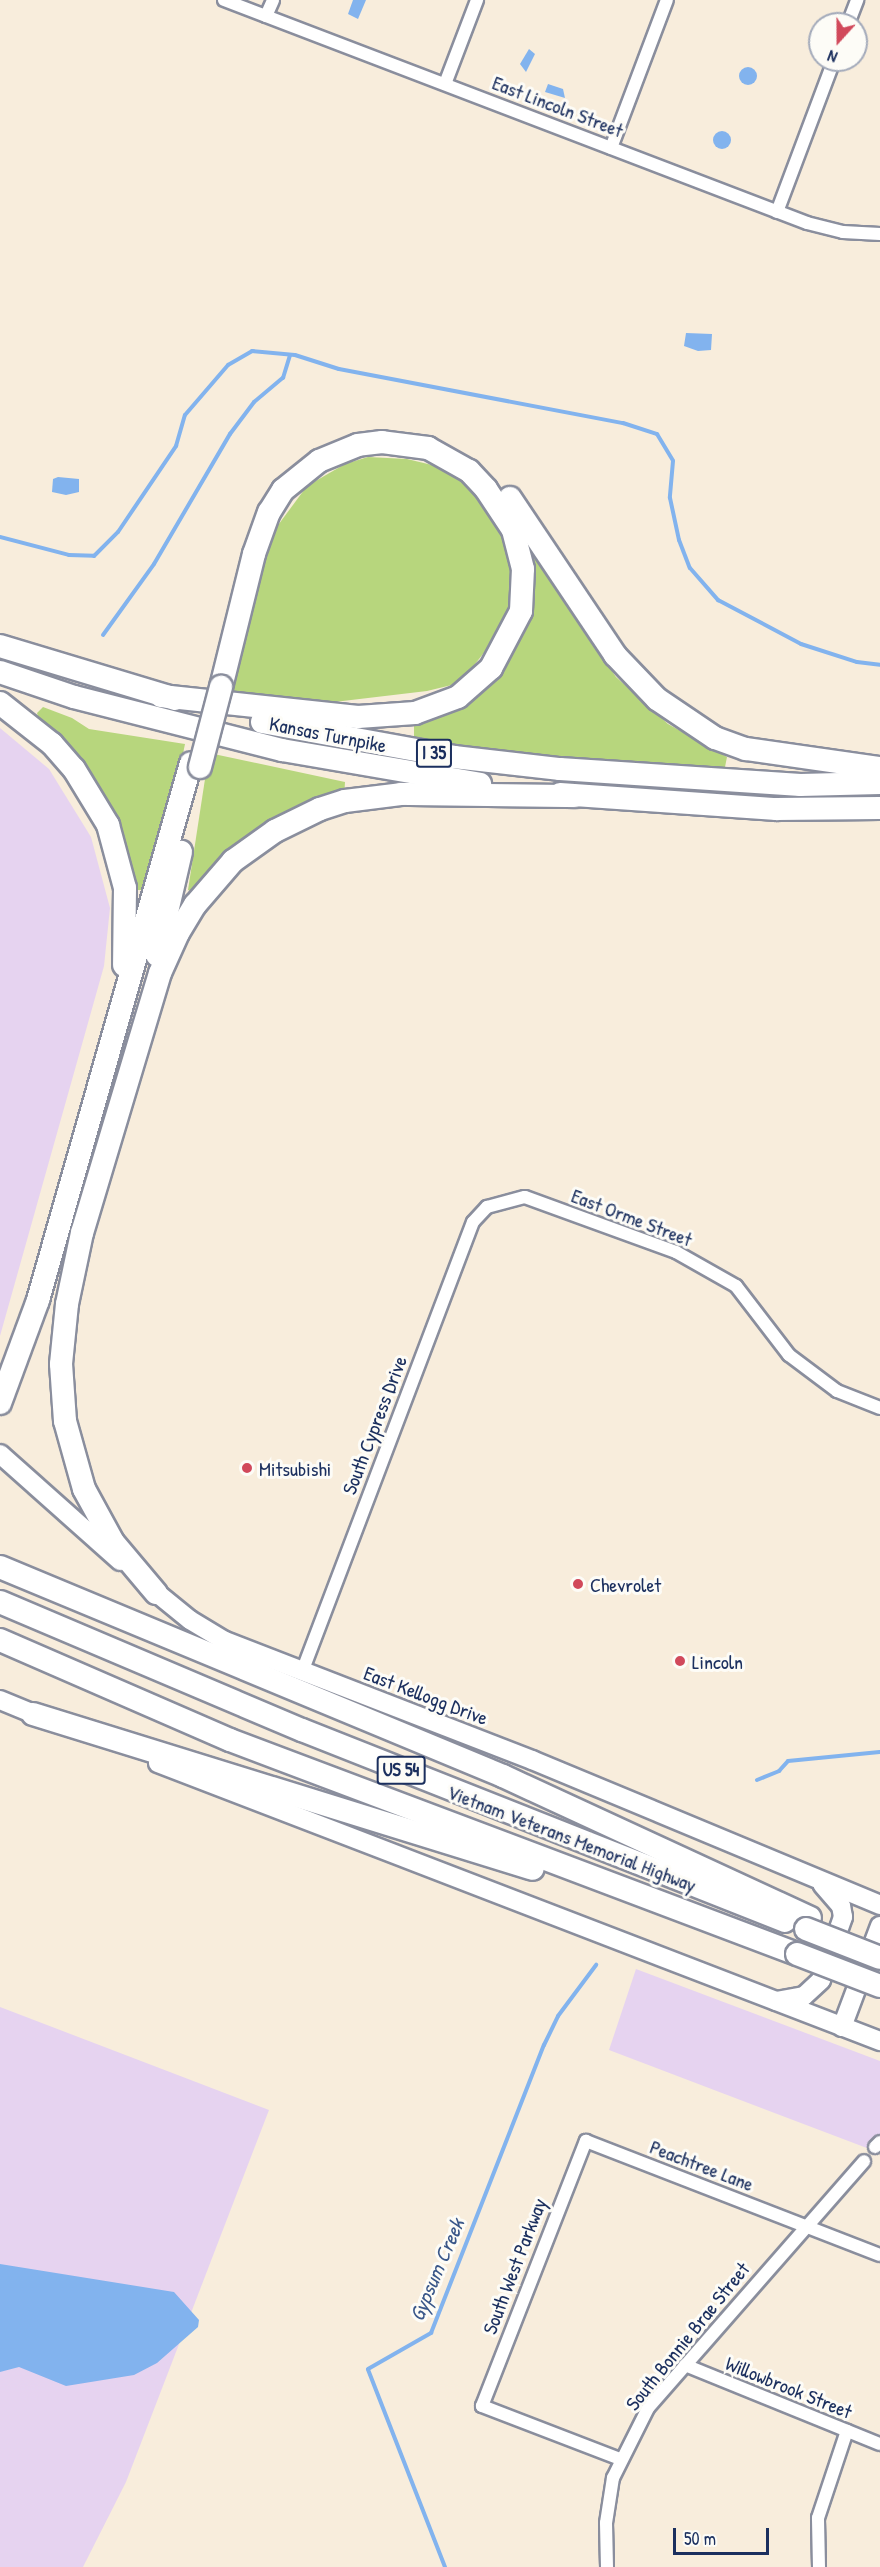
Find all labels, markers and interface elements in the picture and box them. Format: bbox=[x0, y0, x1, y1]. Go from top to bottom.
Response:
north arrow bbox=[808, 12, 868, 72]
text: N bbox=[824, 45, 840, 69]
street label: East Lincoln Street bbox=[489, 70, 627, 142]
street label: Kansas Turnpike bbox=[268, 711, 388, 757]
road number: I 35 bbox=[414, 738, 454, 768]
street label: East Orme Street bbox=[568, 1183, 696, 1251]
street label: South Cypress Drive bbox=[337, 1352, 411, 1498]
place label: Mitsubishi bbox=[259, 1456, 331, 1480]
marker: Mitsubishi bbox=[240, 1461, 254, 1475]
place label: Chevrolet bbox=[590, 1572, 661, 1596]
marker: Chevrolet bbox=[571, 1577, 585, 1591]
place label: Lincoln bbox=[692, 1649, 743, 1673]
marker: Lincoln bbox=[673, 1654, 687, 1668]
street label: East Kellogg Drive bbox=[361, 1660, 491, 1730]
road number: US 54 bbox=[376, 1755, 426, 1785]
street label: Vietnam Veterans Memorial Highway bbox=[444, 1779, 700, 1897]
street label: Peachtree Lane bbox=[647, 2134, 757, 2196]
street label: South West Parkway bbox=[477, 2195, 551, 2337]
water label: Gypsum Creek bbox=[404, 2215, 470, 2325]
street label: South Bonnie Brae Street bbox=[620, 2257, 754, 2415]
street label: Willowbrook Street bbox=[722, 2351, 856, 2423]
scale bar bbox=[676, 2516, 772, 2554]
text: 50 m bbox=[684, 2526, 716, 2551]

